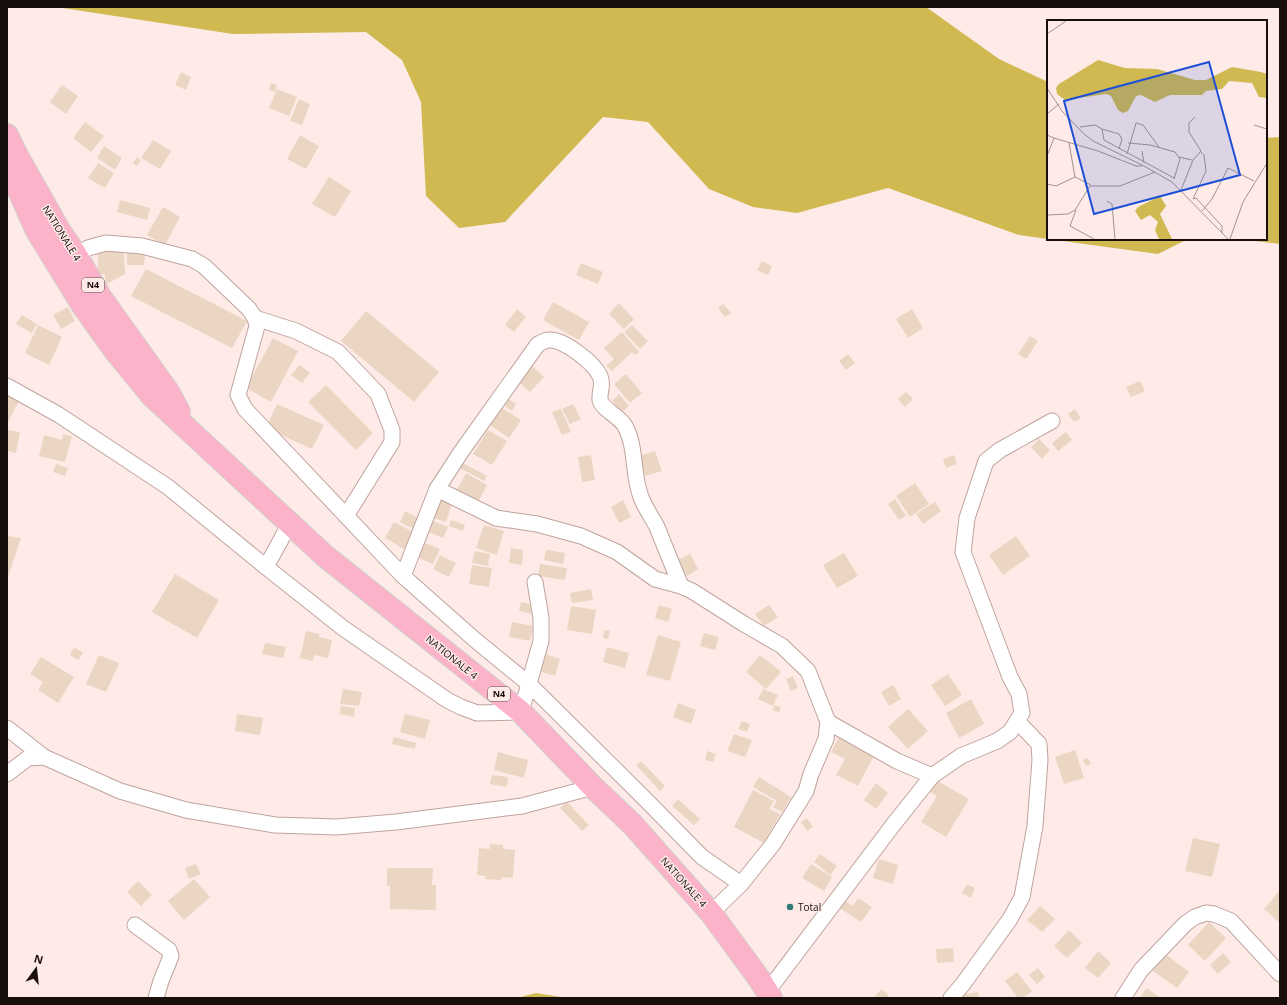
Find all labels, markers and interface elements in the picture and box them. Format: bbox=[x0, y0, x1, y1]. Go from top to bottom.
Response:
inset map bbox=[1047, 20, 1267, 240]
street label: NATIONALE 4 bbox=[39, 203, 85, 264]
road number: N4 bbox=[82, 278, 104, 292]
street label: NATIONALE 4 bbox=[423, 632, 481, 682]
road number: N4 bbox=[488, 687, 510, 701]
street label: NATIONALE 4 bbox=[658, 854, 710, 910]
place label: Total bbox=[798, 900, 821, 914]
marker: Total bbox=[785, 902, 795, 912]
north arrow bbox=[16, 949, 56, 989]
text: N bbox=[32, 950, 45, 967]

